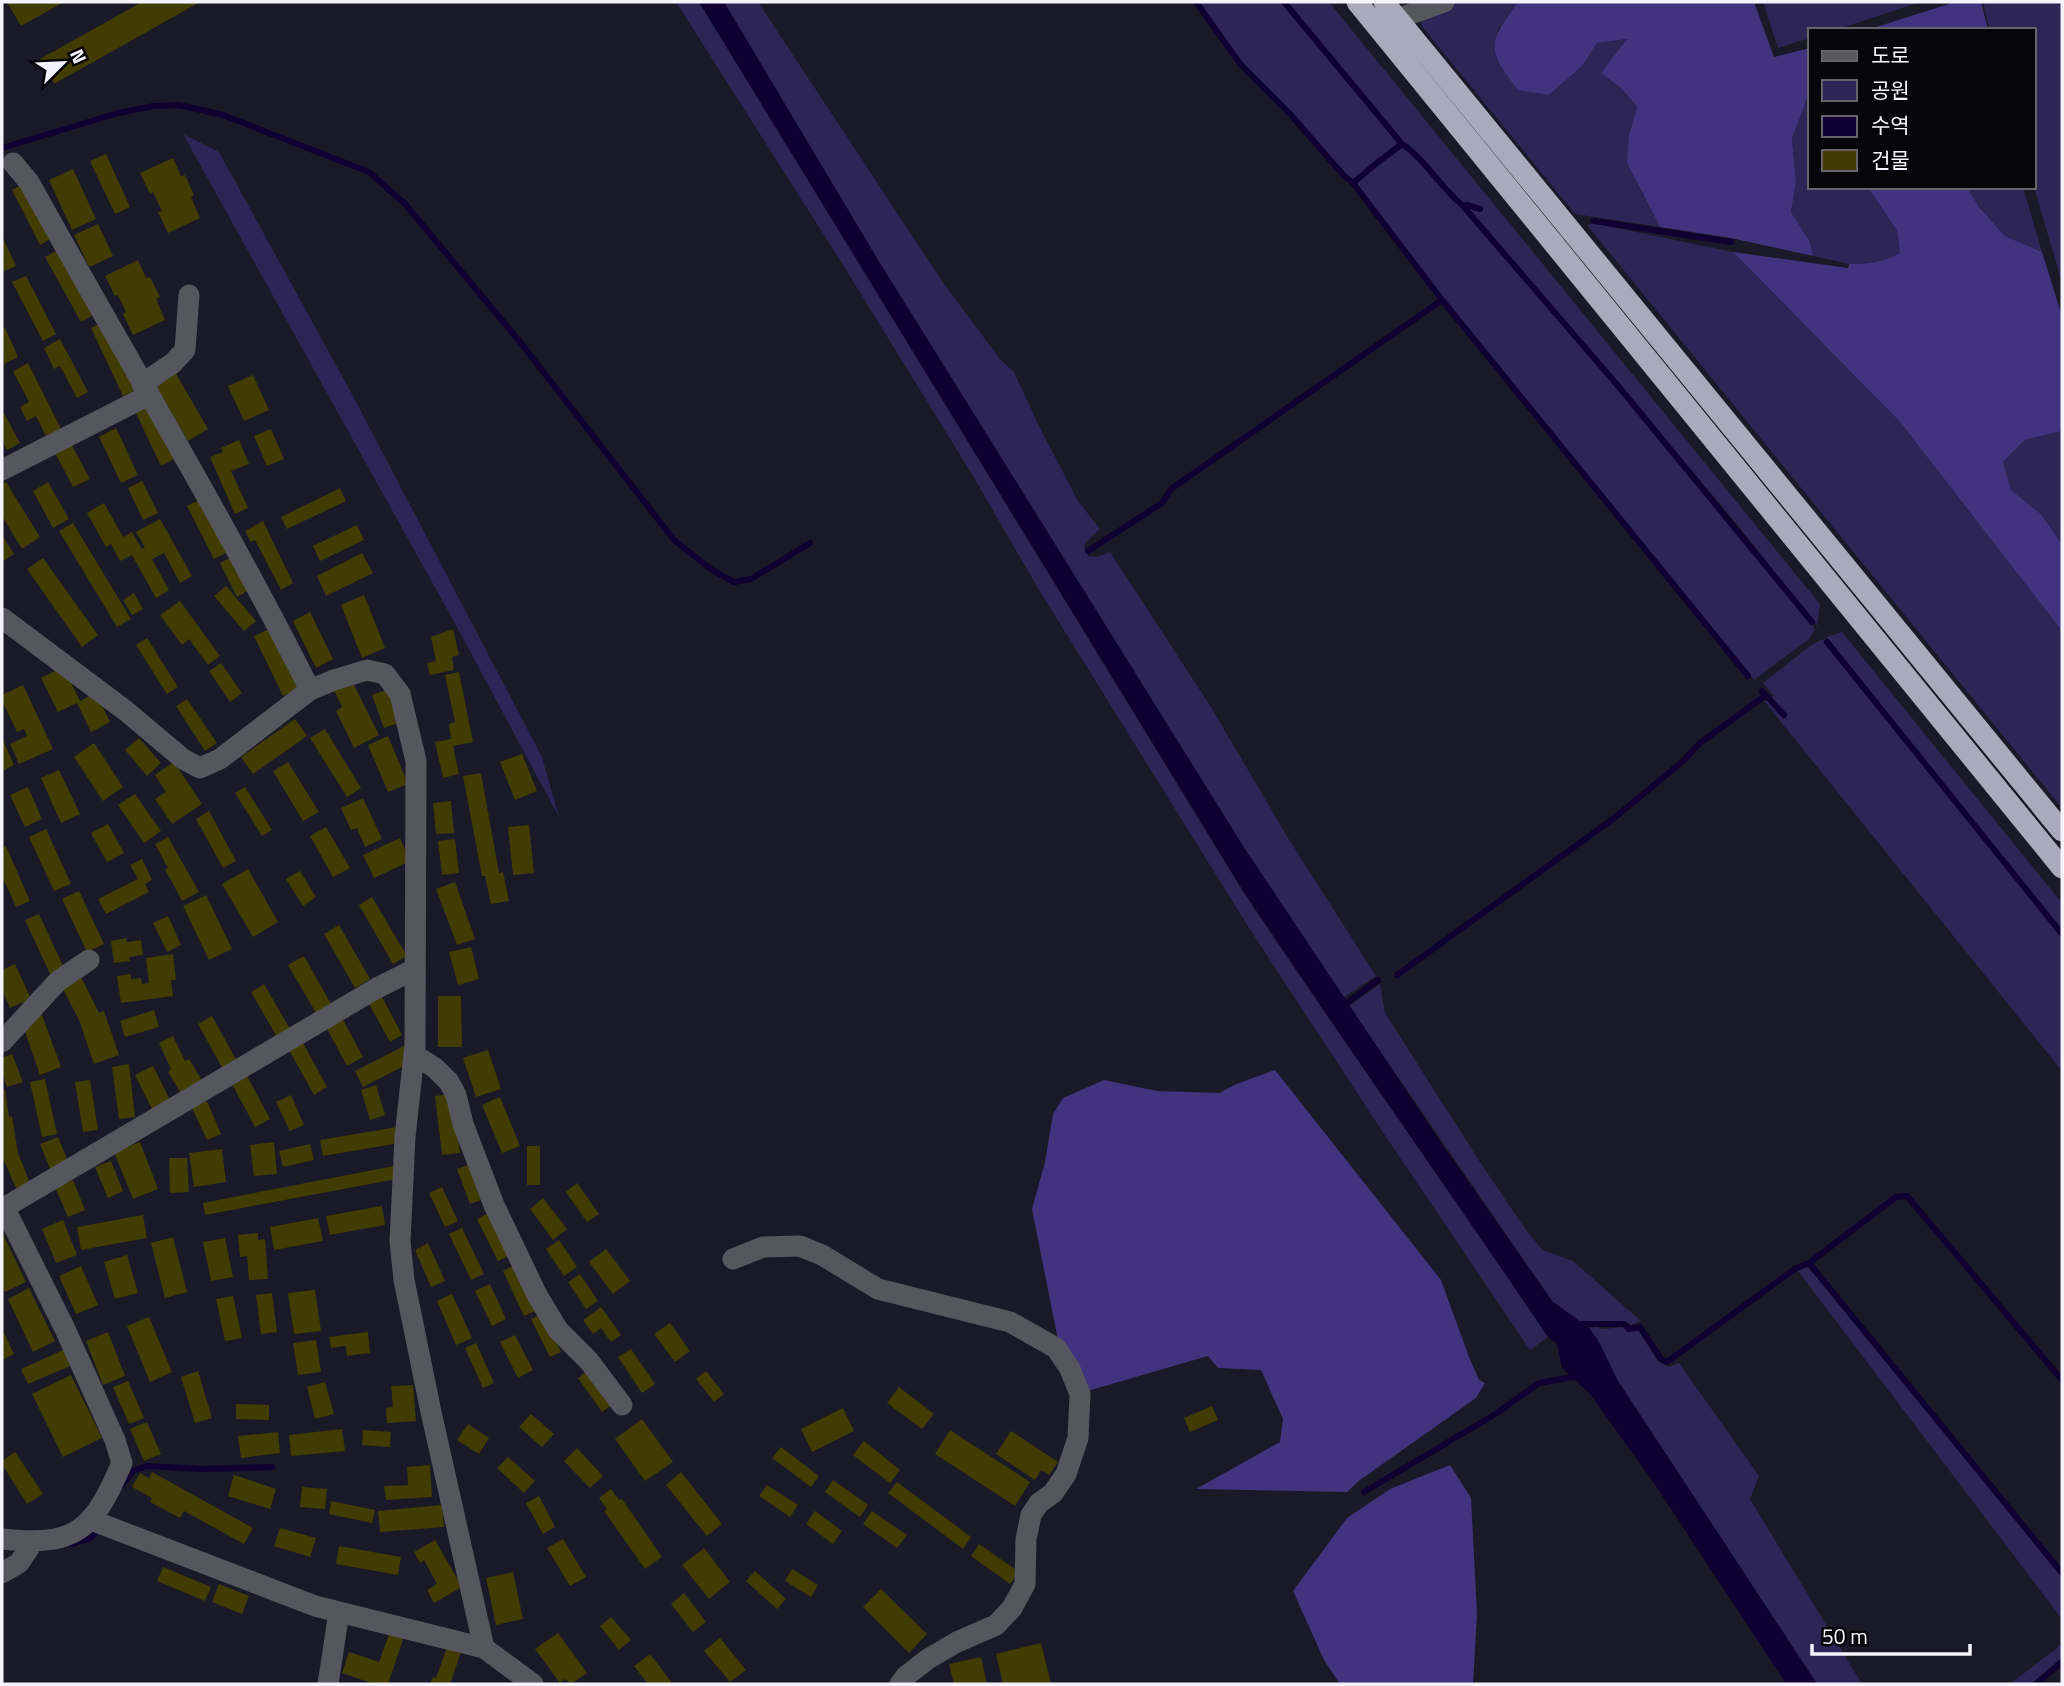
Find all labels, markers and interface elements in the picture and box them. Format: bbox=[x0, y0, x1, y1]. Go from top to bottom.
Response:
north arrow bbox=[28, 28, 98, 98]
legend bbox=[1808, 28, 2036, 189]
text: 도로 bbox=[1871, 39, 1910, 71]
text: N bbox=[63, 44, 95, 68]
text: 공원 bbox=[1871, 74, 1910, 106]
text: 수역 bbox=[1871, 109, 1910, 141]
text: 건물 bbox=[1871, 144, 1910, 176]
scale bar bbox=[1812, 1612, 1969, 1656]
text: 50 m bbox=[1822, 1620, 1868, 1652]

